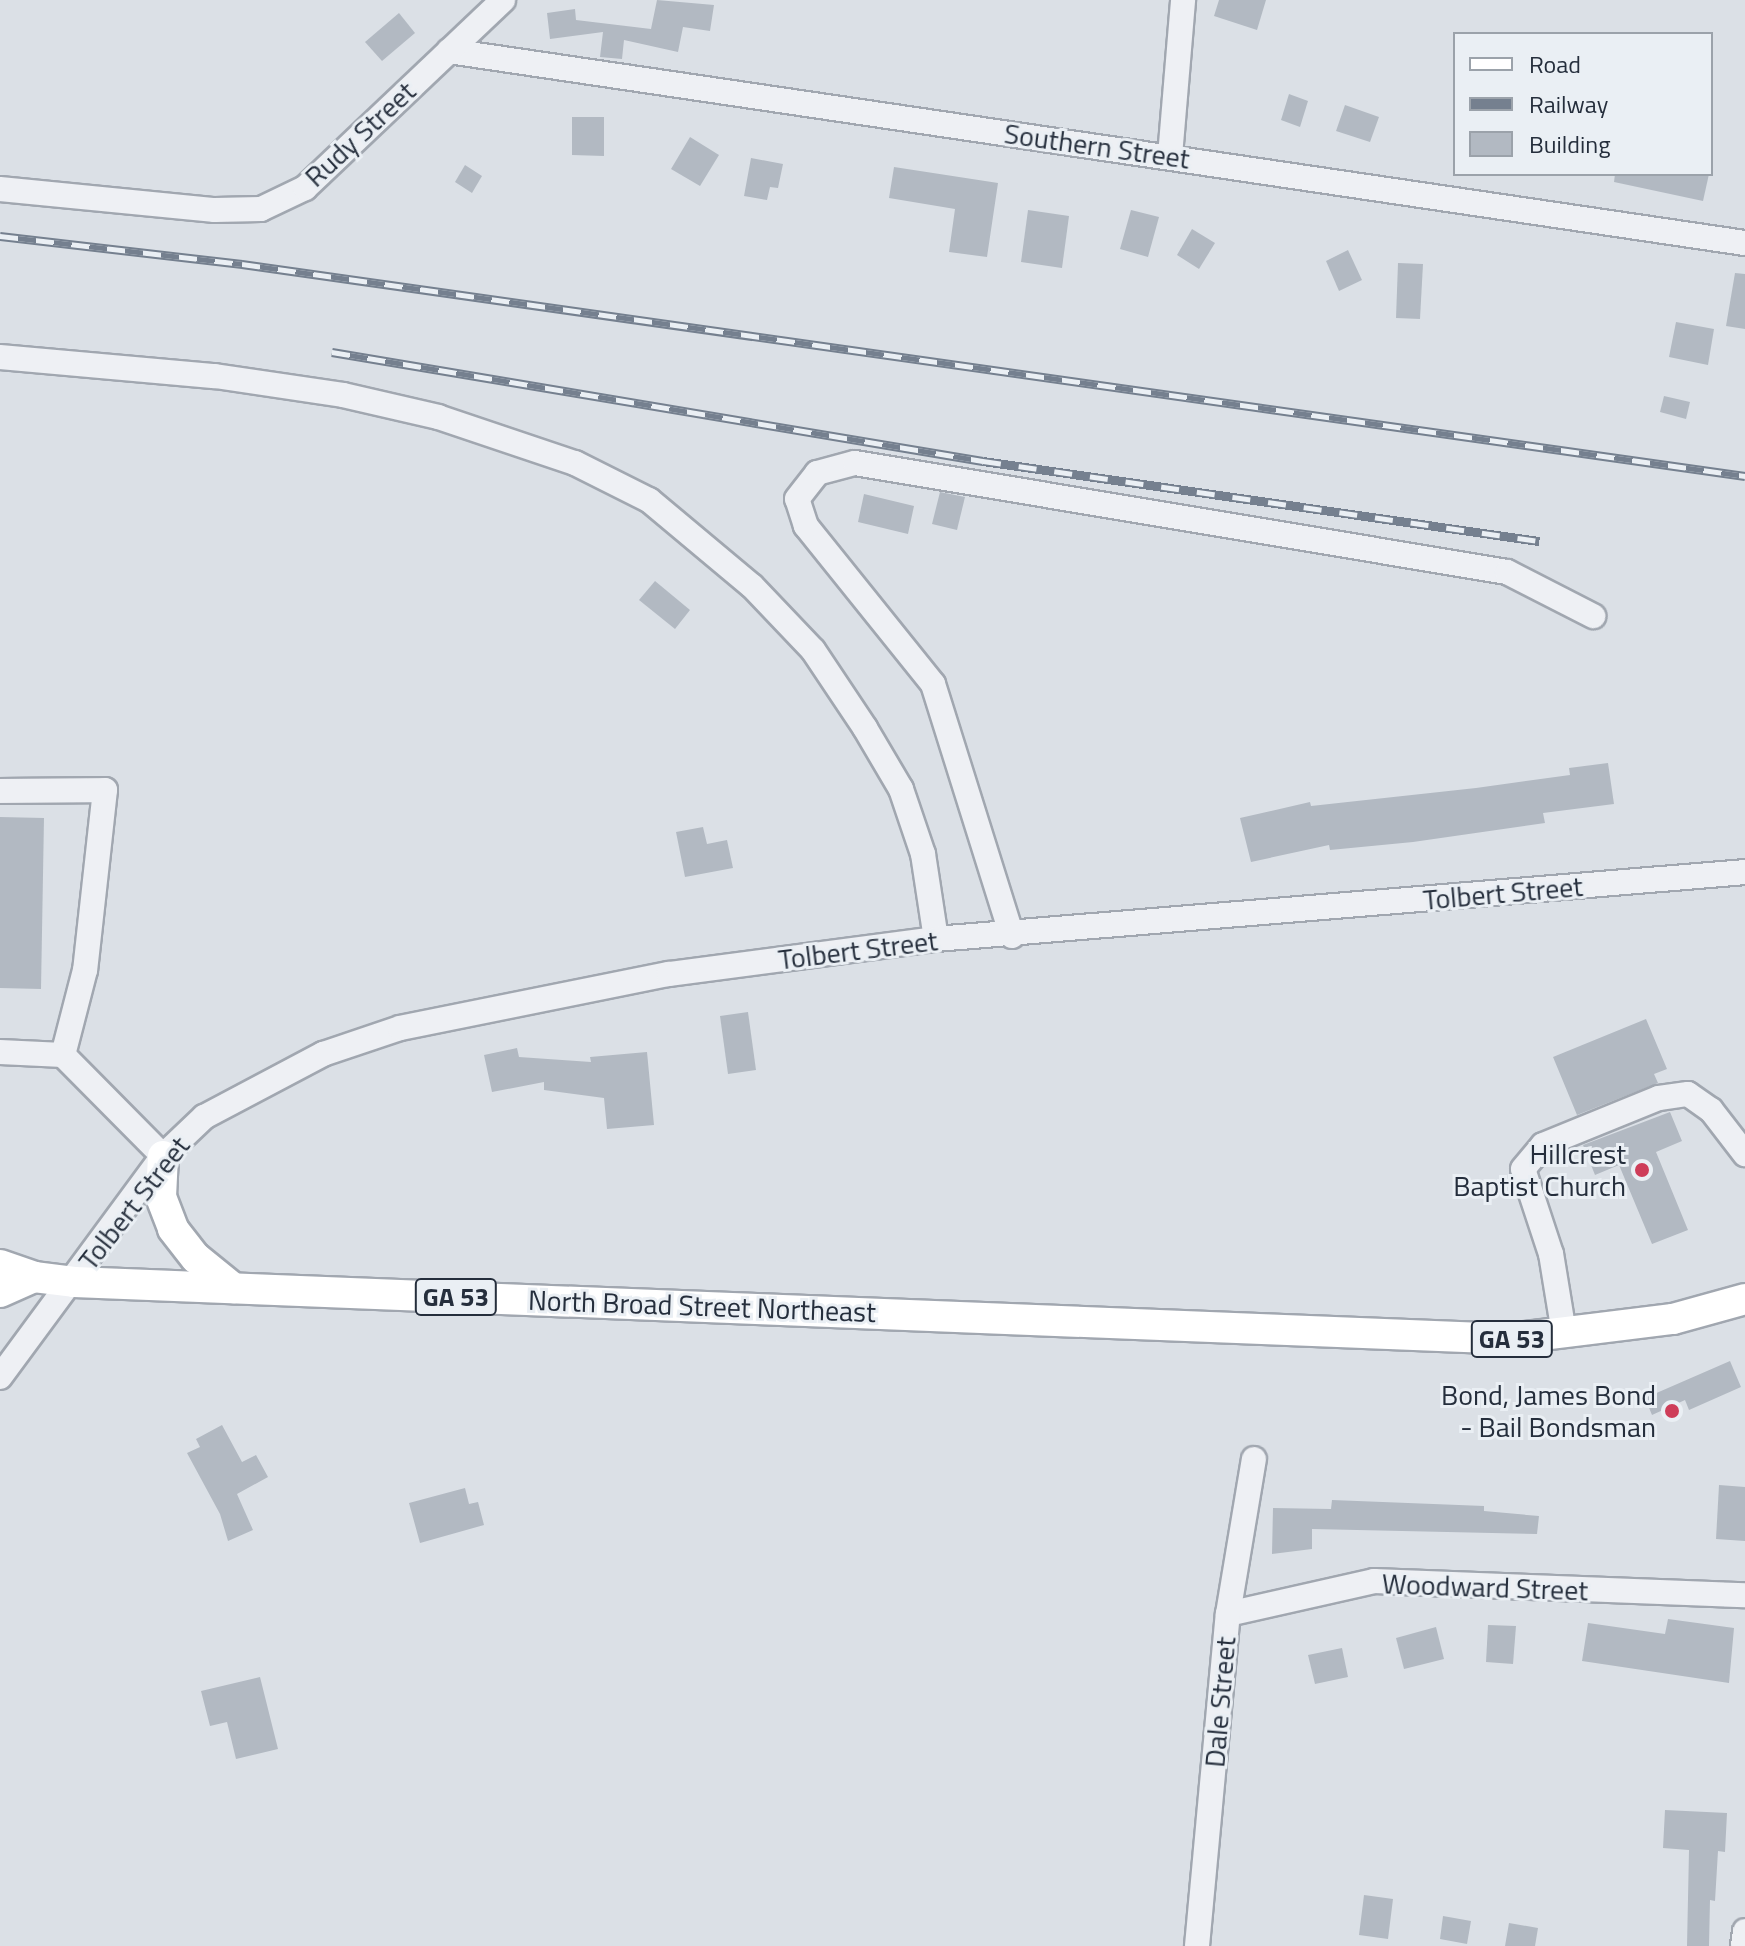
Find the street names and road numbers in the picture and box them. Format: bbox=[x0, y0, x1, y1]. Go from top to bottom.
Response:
street label: Rudy Street bbox=[298, 74, 422, 194]
street label: Southern Street bbox=[1002, 116, 1192, 176]
street label: Tolbert Street bbox=[1422, 869, 1584, 917]
street label: Tolbert Street bbox=[776, 924, 940, 976]
street label: Tolbert Street bbox=[71, 1130, 197, 1276]
road number: GA 53 bbox=[414, 1275, 498, 1319]
street label: North Broad Street Northeast bbox=[527, 1283, 877, 1329]
road number: GA 53 bbox=[1470, 1317, 1554, 1361]
street label: Woodward Street bbox=[1381, 1567, 1589, 1607]
street label: Dale Street bbox=[1198, 1635, 1242, 1769]

